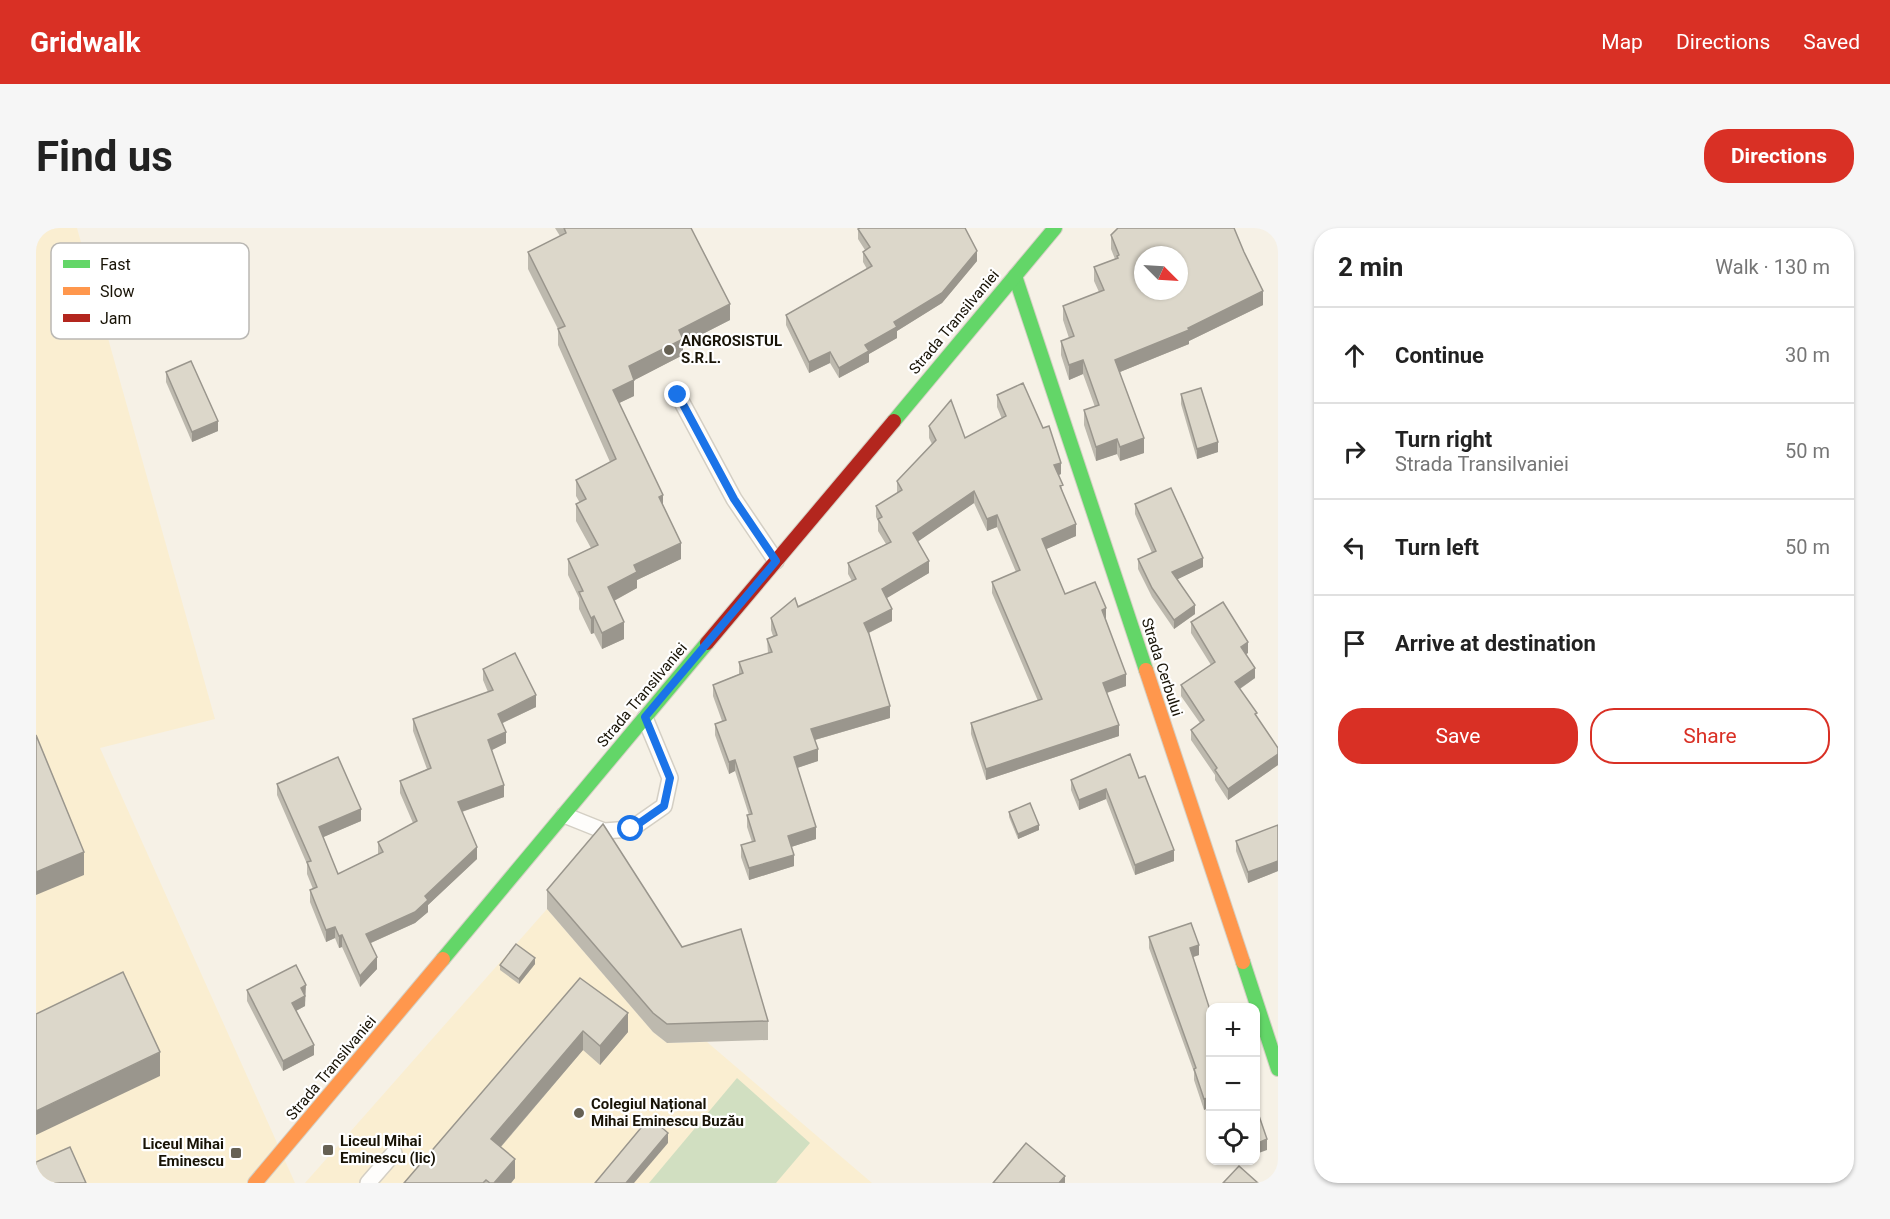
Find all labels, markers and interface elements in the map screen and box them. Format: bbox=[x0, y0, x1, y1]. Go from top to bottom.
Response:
text: Gridwalk bbox=[30, 26, 140, 59]
text: Map bbox=[1601, 30, 1643, 54]
text: Directions bbox=[1676, 30, 1770, 54]
text: Saved bbox=[1803, 30, 1860, 54]
button: Directions bbox=[1704, 129, 1854, 183]
text: Find us bbox=[36, 132, 173, 181]
legend bbox=[51, 243, 249, 339]
north arrow bbox=[1134, 246, 1188, 300]
text: 2 min bbox=[1338, 252, 1403, 282]
text: Fast bbox=[100, 255, 131, 274]
text: Walk · 130 m bbox=[1715, 255, 1830, 279]
street label: Strada Transilvaniei bbox=[905, 266, 1003, 378]
text: Slow bbox=[100, 282, 135, 301]
text: Jam bbox=[100, 309, 132, 328]
place label: ANGROSISTUL S.R.L. bbox=[681, 332, 782, 367]
icon: ahead bbox=[1338, 339, 1371, 372]
marker: ANGROSISTUL S.R.L. bbox=[662, 343, 676, 357]
text: Continue bbox=[1395, 343, 1484, 368]
text: 30 m bbox=[1785, 343, 1830, 367]
route end bbox=[664, 381, 690, 407]
text: Turn right bbox=[1395, 427, 1492, 452]
icon: right bbox=[1338, 435, 1371, 468]
text: 50 m bbox=[1785, 439, 1830, 463]
text: Strada Transilvaniei bbox=[1395, 452, 1569, 476]
icon: left bbox=[1338, 531, 1371, 564]
text: Turn left bbox=[1395, 535, 1479, 560]
text: 50 m bbox=[1785, 535, 1830, 559]
street label: Strada Cerbului bbox=[1138, 616, 1186, 718]
icon: arrive bbox=[1338, 627, 1371, 660]
text: Arrive at destination bbox=[1395, 631, 1596, 656]
street label: Strada Transilvaniei bbox=[593, 639, 691, 751]
button: Save bbox=[1338, 708, 1578, 764]
button: Share bbox=[1590, 708, 1830, 764]
route start bbox=[617, 815, 643, 841]
map controls bbox=[1206, 1003, 1260, 1165]
button: + bbox=[1206, 1003, 1260, 1057]
street label: Strada Transilvaniei bbox=[282, 1012, 380, 1124]
button: − bbox=[1206, 1057, 1260, 1111]
place label: Colegiul Național Mihai Eminescu Buzău bbox=[591, 1095, 744, 1130]
marker: Colegiul Național Mihai Eminescu Buzău bbox=[572, 1106, 586, 1120]
button: locate bbox=[1206, 1111, 1260, 1165]
place label: Liceul Mihai Eminescu (lic) bbox=[340, 1132, 436, 1167]
place label: Liceul Mihai Eminescu bbox=[142, 1135, 224, 1170]
marker: Liceul Mihai Eminescu (lic) bbox=[321, 1143, 335, 1157]
marker: Liceul Mihai Eminescu bbox=[229, 1146, 243, 1160]

